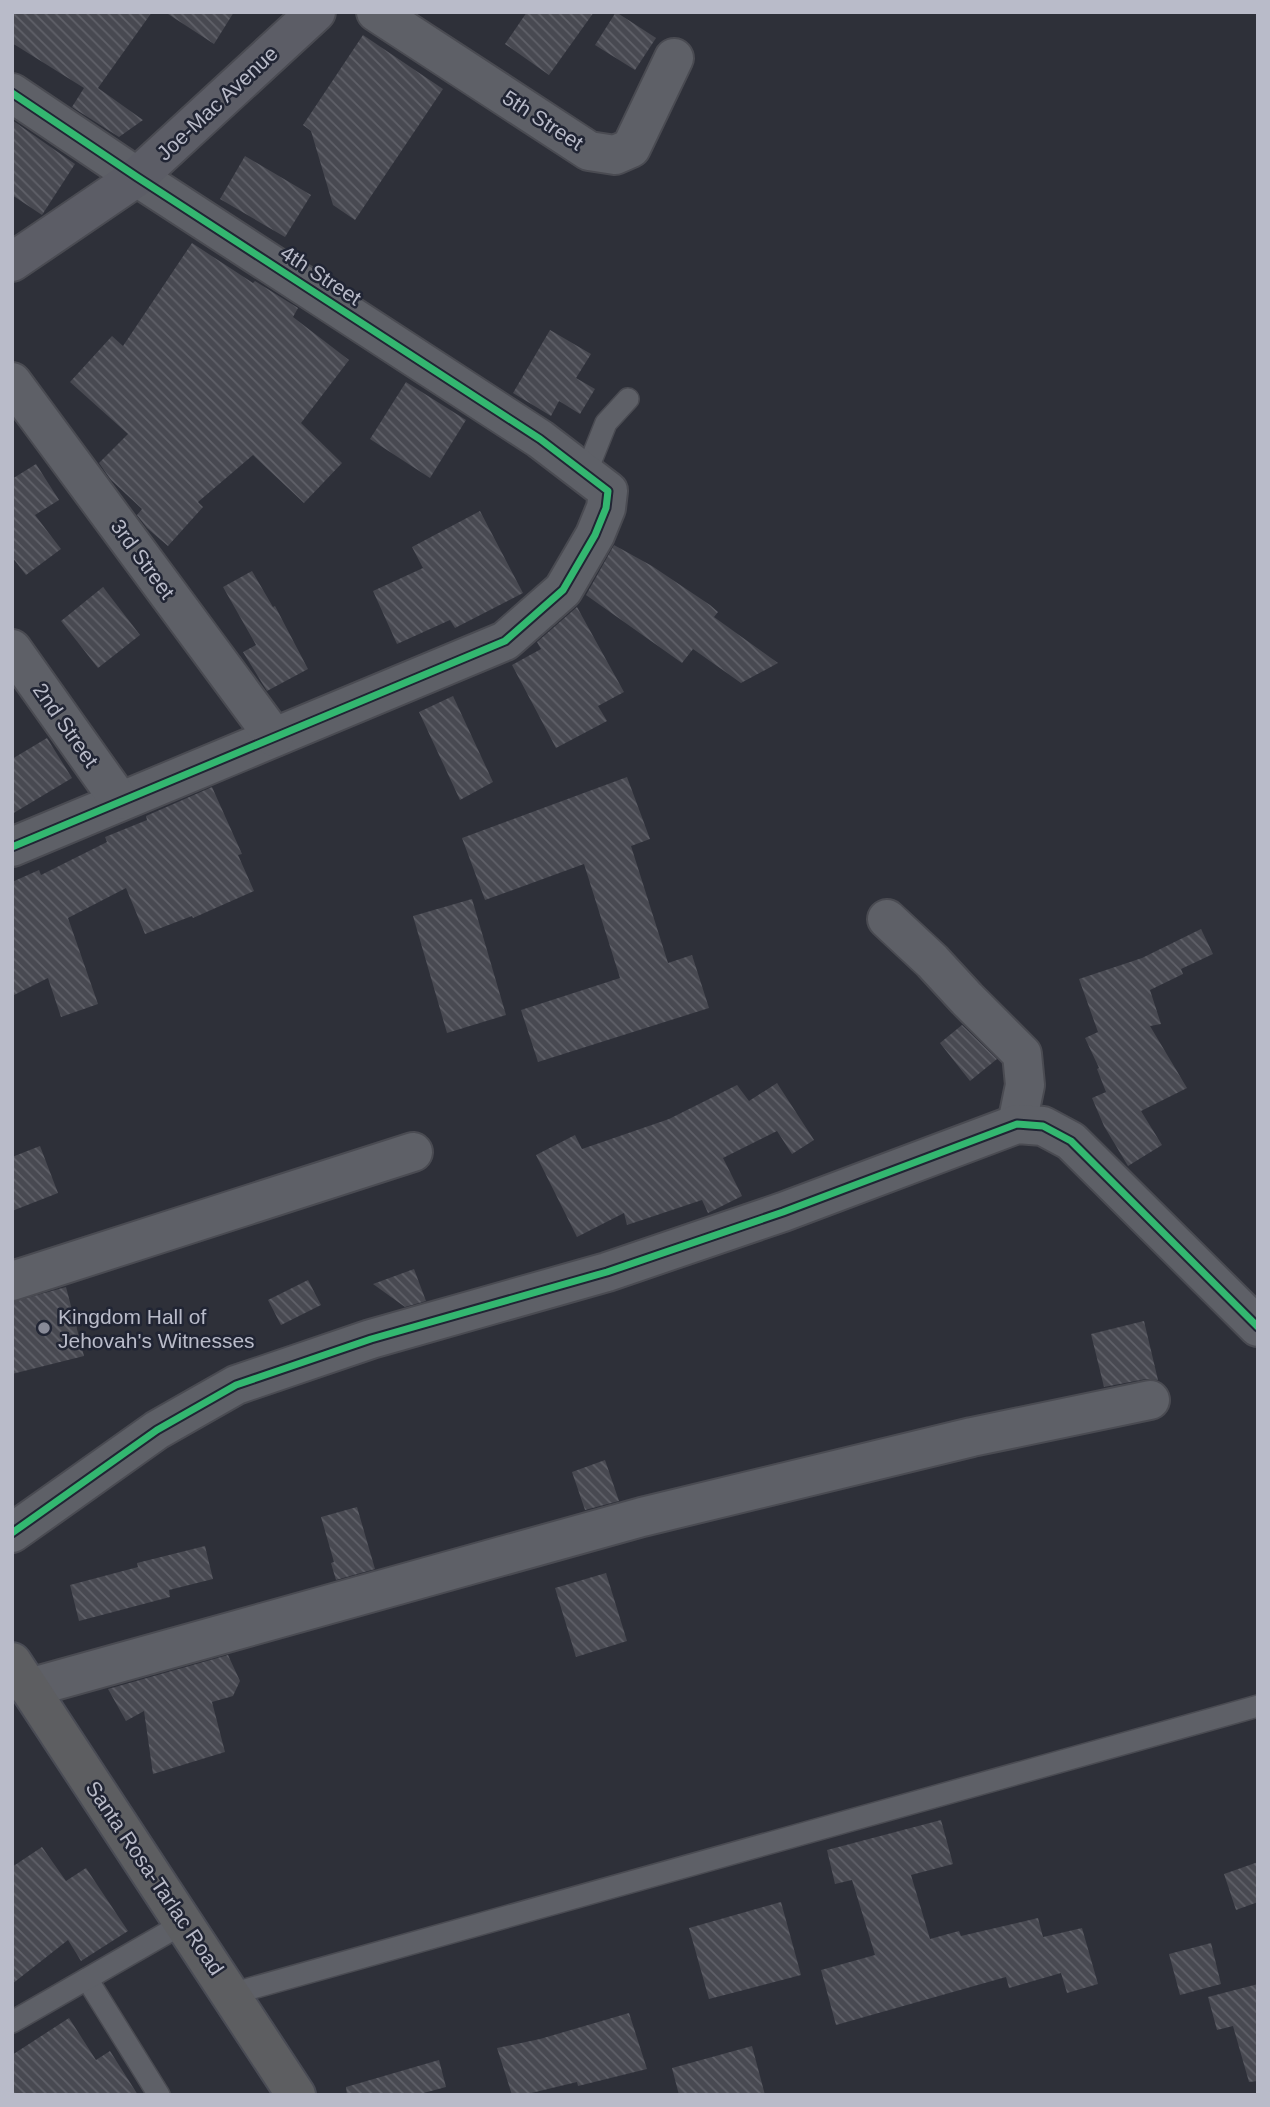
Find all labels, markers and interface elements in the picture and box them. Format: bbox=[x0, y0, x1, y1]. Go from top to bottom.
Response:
street label: Joe-Mac Avenue bbox=[152, 41, 282, 165]
street label: 5th Street bbox=[499, 86, 588, 155]
street label: 4th Street bbox=[277, 241, 366, 310]
street label: 3rd Street bbox=[107, 515, 180, 603]
street label: 2nd Street bbox=[29, 679, 103, 771]
place label: Kingdom Hall of Jehovah's Witnesses bbox=[58, 1305, 255, 1352]
marker: Kingdom Hall of Jehovah's Witnesses bbox=[36, 1320, 52, 1336]
street label: Santa Rosa-Tarlac Road bbox=[81, 1777, 229, 1979]

